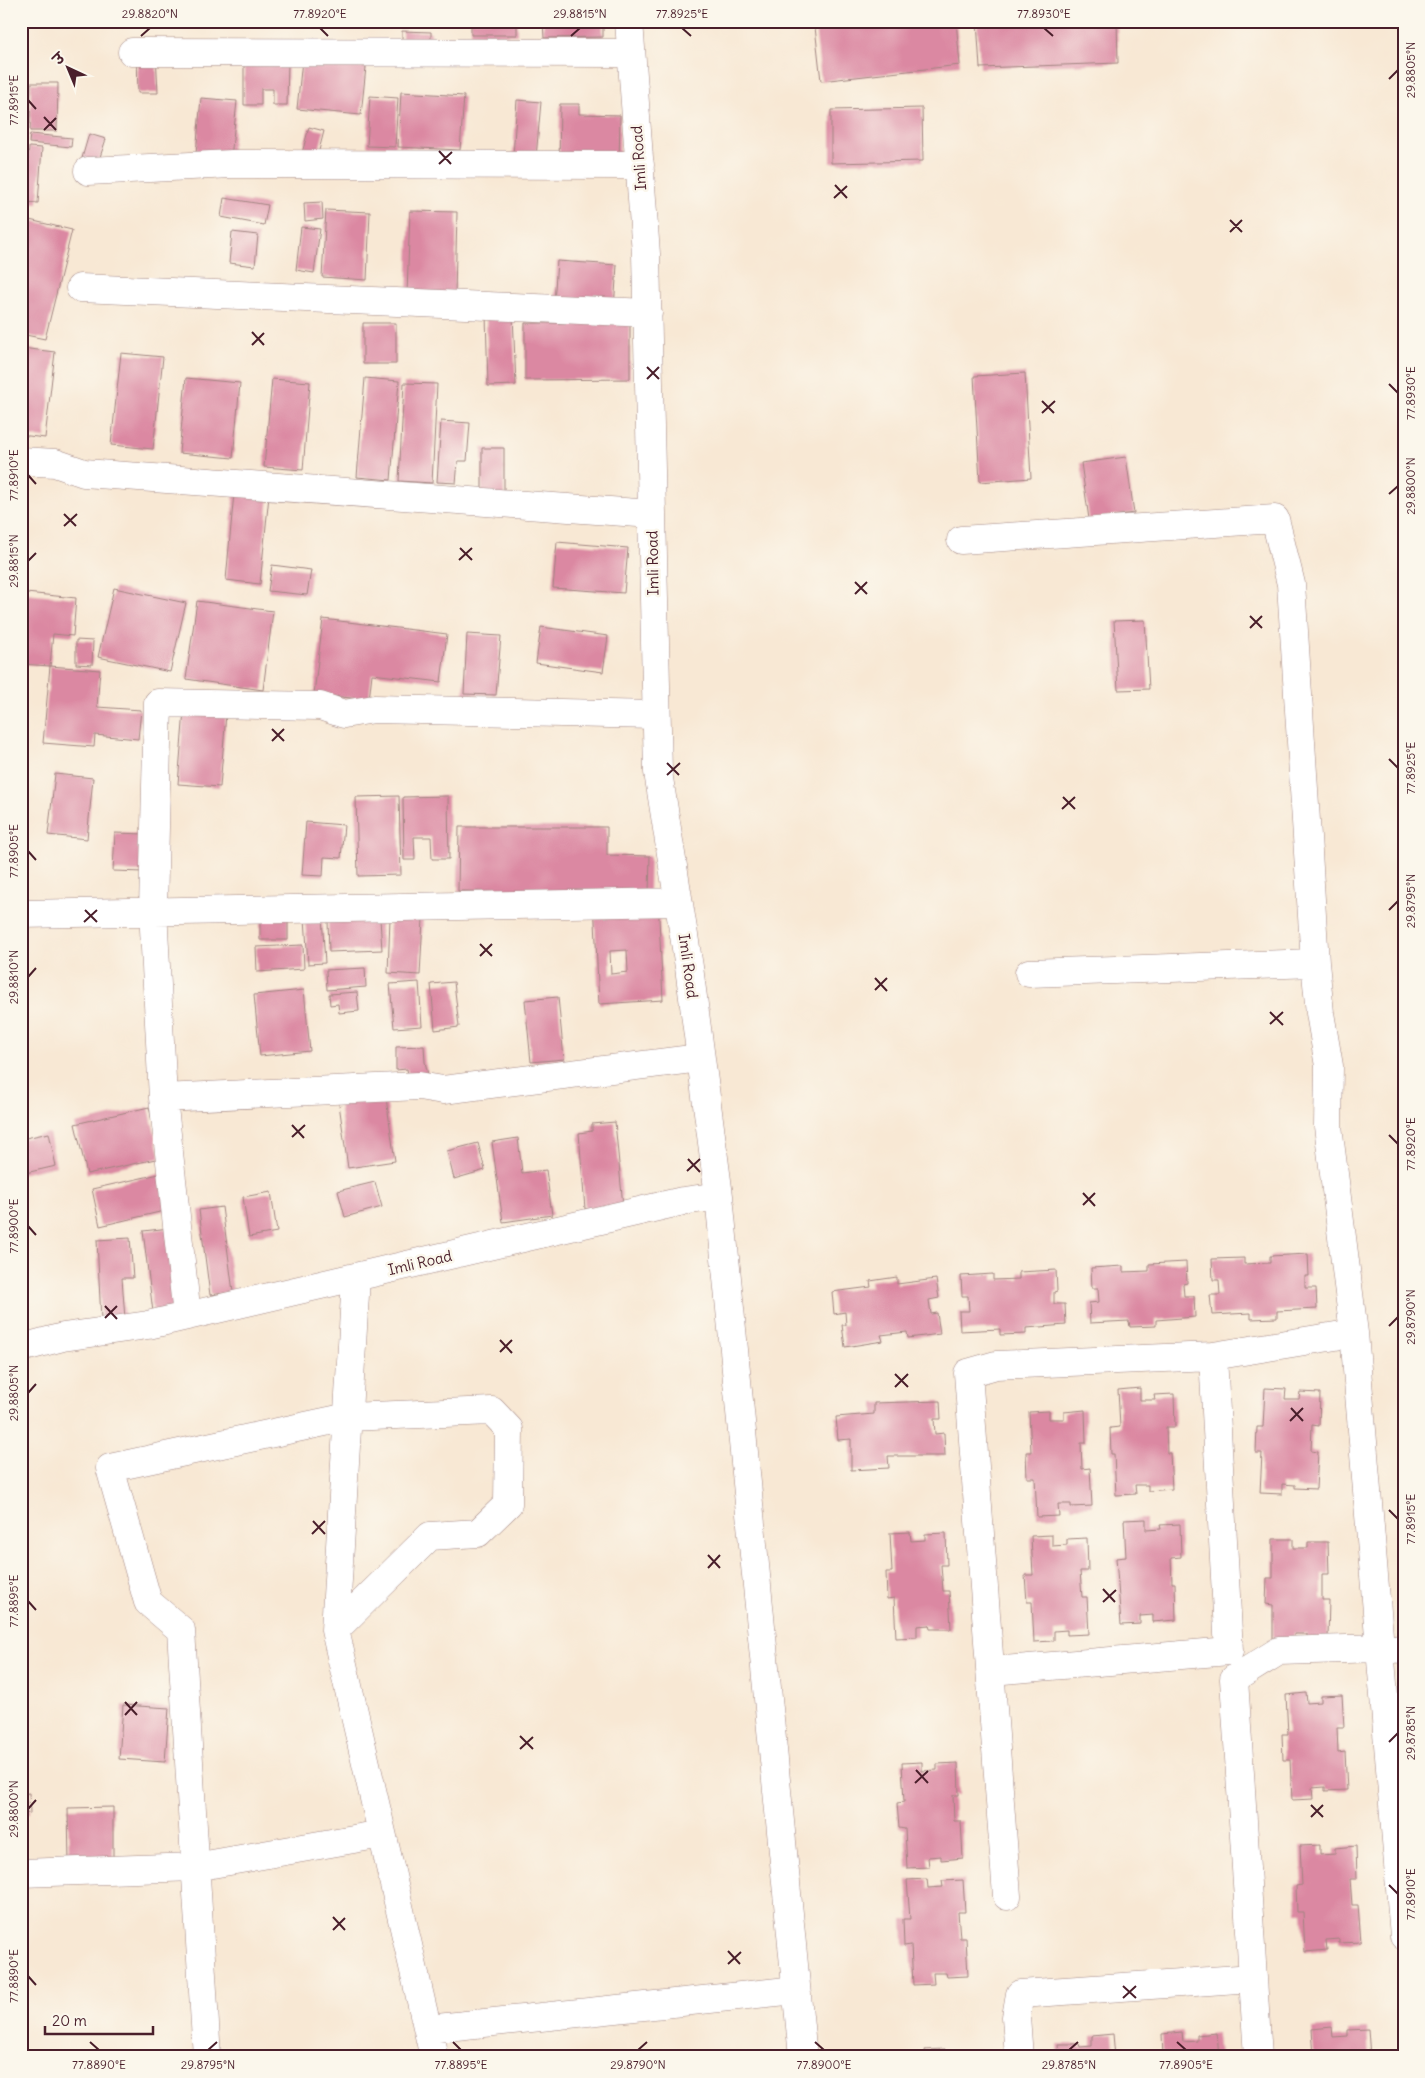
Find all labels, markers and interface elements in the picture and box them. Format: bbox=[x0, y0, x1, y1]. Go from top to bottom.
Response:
text: 29.8820°N bbox=[122, 6, 178, 21]
text: 77.8920°E bbox=[293, 6, 347, 21]
text: 29.8815°N bbox=[553, 6, 607, 21]
text: 77.8925°E bbox=[656, 6, 708, 21]
text: 77.8930°E bbox=[1017, 6, 1071, 21]
north arrow bbox=[42, 42, 92, 92]
text: 29.8805°N bbox=[1403, 42, 1418, 98]
text: उ bbox=[48, 48, 70, 70]
text: 77.8915°E bbox=[6, 75, 21, 125]
street label: Imli Road bbox=[627, 125, 650, 191]
text: 77.8930°E bbox=[1403, 366, 1418, 420]
text: 77.8910°E bbox=[6, 449, 21, 501]
text: 29.8800°N bbox=[1403, 457, 1418, 515]
street label: Imli Road bbox=[642, 530, 663, 596]
text: 29.8815°N bbox=[6, 534, 21, 588]
text: 77.8925°E bbox=[1403, 742, 1418, 794]
text: 77.8905°E bbox=[6, 824, 21, 878]
text: 29.8795°N bbox=[1403, 874, 1418, 928]
street label: Imli Road bbox=[675, 932, 702, 1000]
text: 29.8810°N bbox=[6, 950, 21, 1004]
text: 77.8920°E bbox=[1403, 1117, 1418, 1171]
text: 77.8900°E bbox=[6, 1199, 21, 1253]
street label: Imli Road bbox=[386, 1246, 454, 1279]
text: 29.8790°N bbox=[1403, 1289, 1418, 1345]
text: 29.8805°N bbox=[6, 1365, 21, 1421]
text: 77.8915°E bbox=[1403, 1494, 1418, 1544]
text: 77.8895°E bbox=[6, 1575, 21, 1627]
text: 29.8785°N bbox=[1403, 1706, 1418, 1760]
text: 29.8800°N bbox=[6, 1780, 21, 1838]
text: 77.8910°E bbox=[1403, 1868, 1418, 1920]
text: 77.8890°E bbox=[6, 1949, 21, 2003]
scale bar bbox=[45, 2003, 152, 2035]
text: 20 m bbox=[52, 2011, 87, 2030]
text: 77.8890°E bbox=[72, 2057, 126, 2072]
text: 29.8795°N bbox=[181, 2057, 235, 2072]
text: 77.8895°E bbox=[435, 2057, 487, 2072]
text: 29.8790°N bbox=[610, 2057, 666, 2072]
text: 77.8900°E bbox=[797, 2057, 851, 2072]
text: 29.8785°N bbox=[1042, 2057, 1096, 2072]
text: 77.8905°E bbox=[1159, 2057, 1213, 2072]

